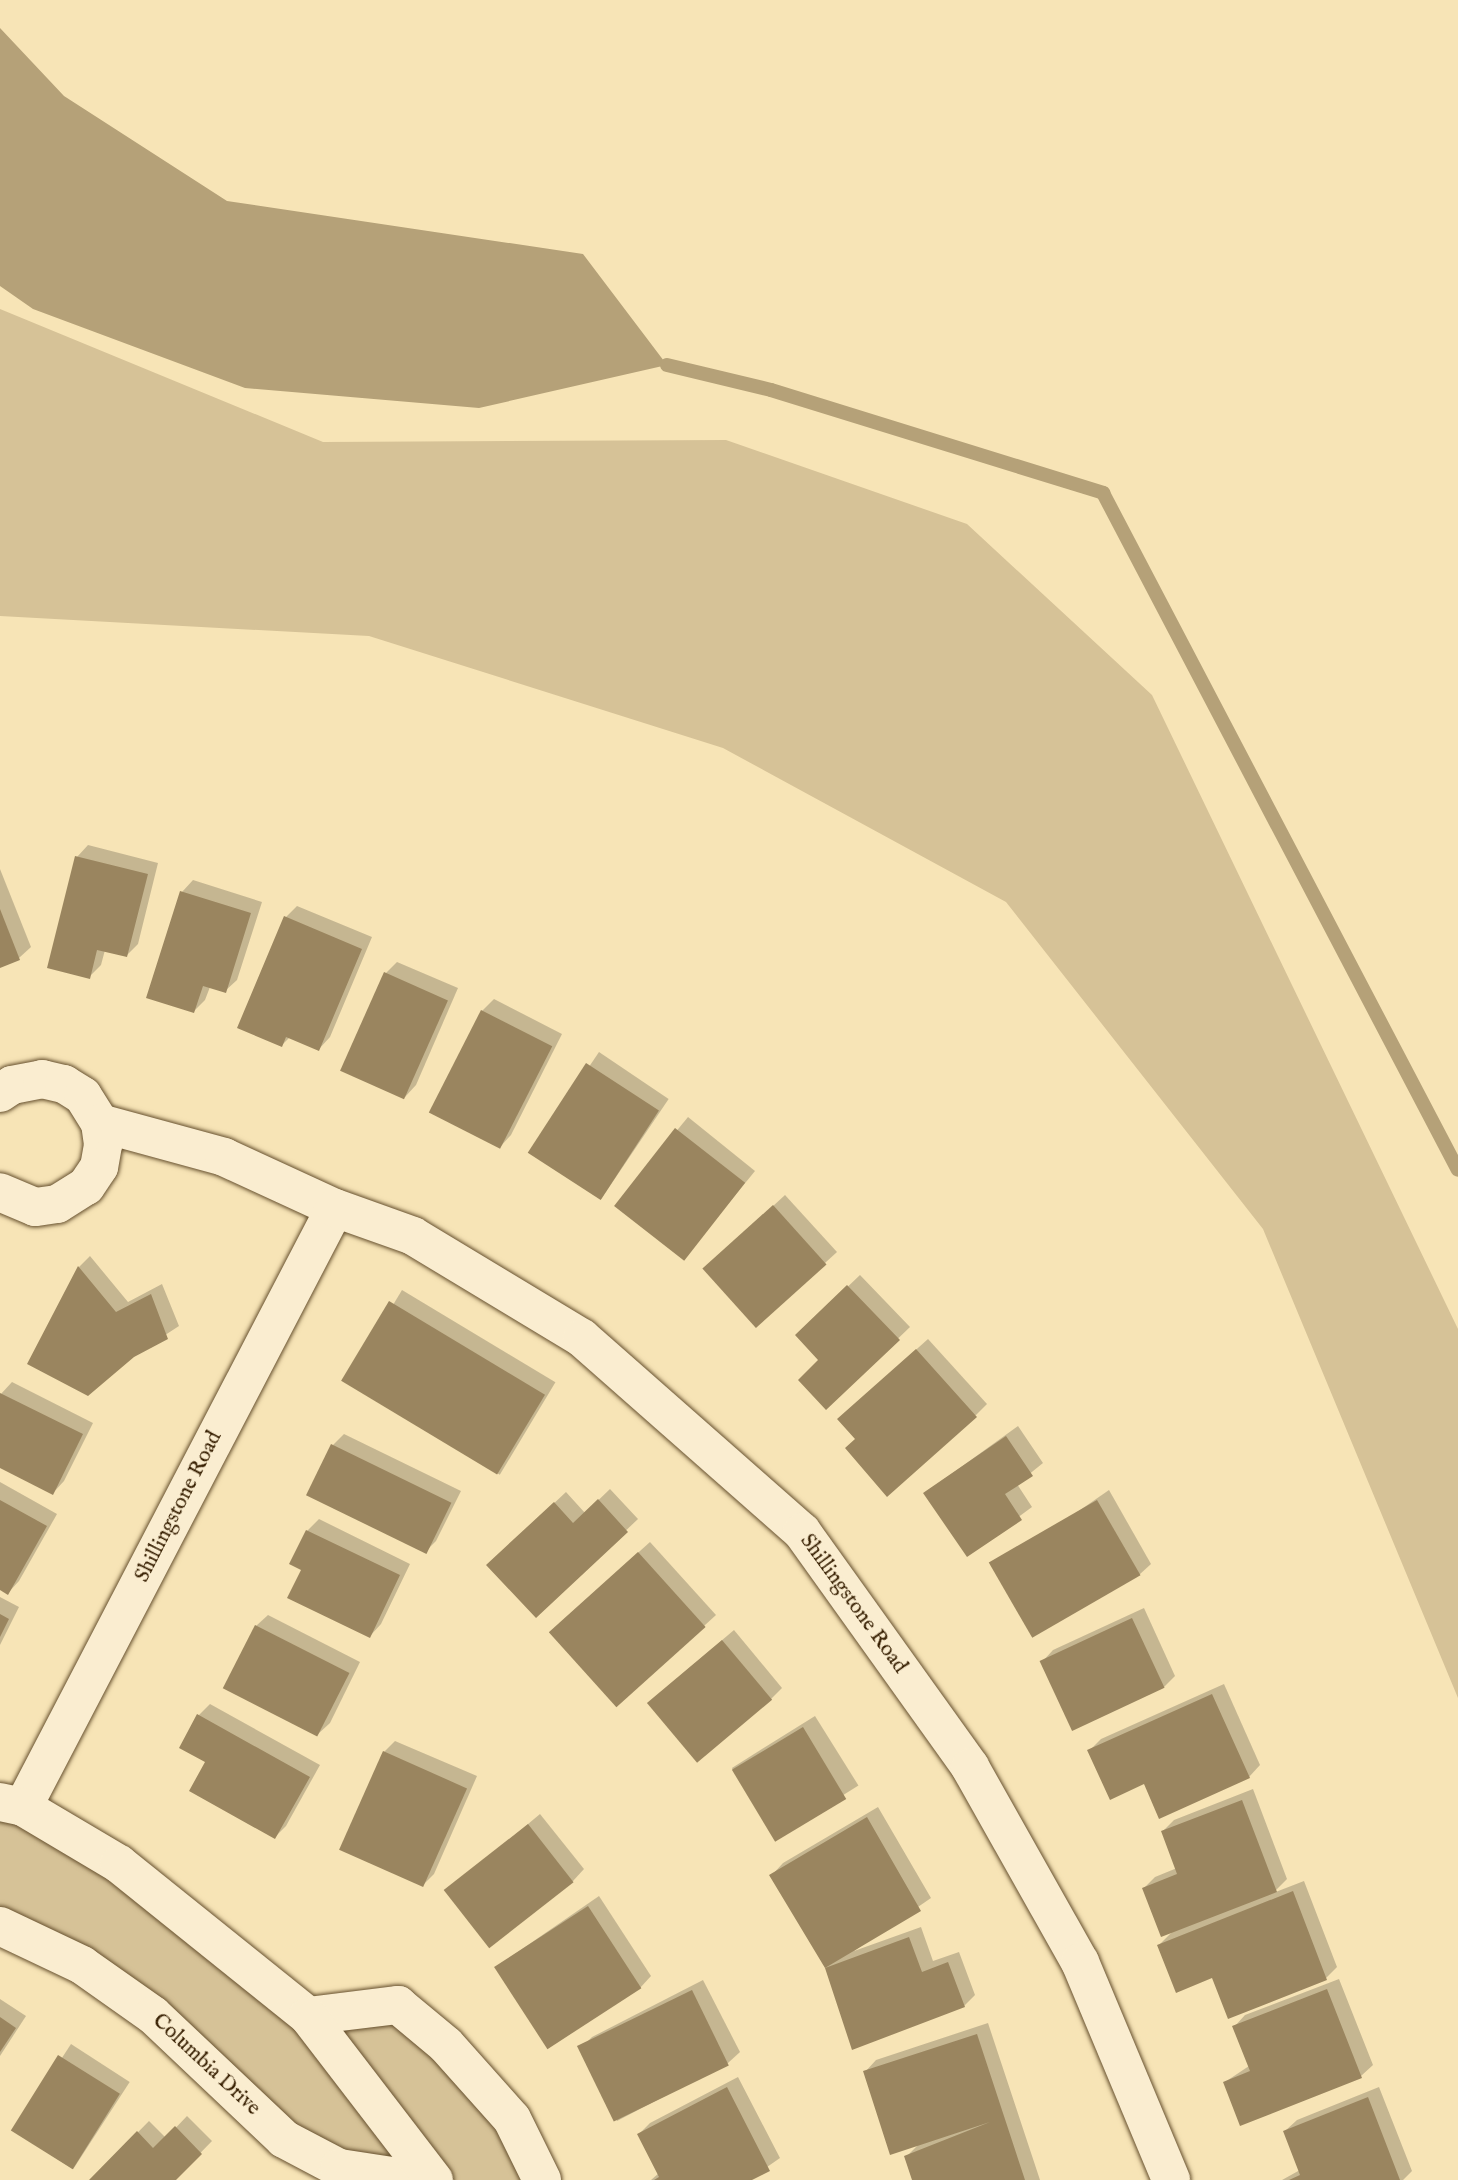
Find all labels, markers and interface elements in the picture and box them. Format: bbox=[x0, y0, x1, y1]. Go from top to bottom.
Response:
street label: Shillingstone Road bbox=[130, 1427, 228, 1587]
street label: Shillingstone Road bbox=[794, 1529, 912, 1679]
street label: Columbia Drive bbox=[147, 2009, 265, 2121]

